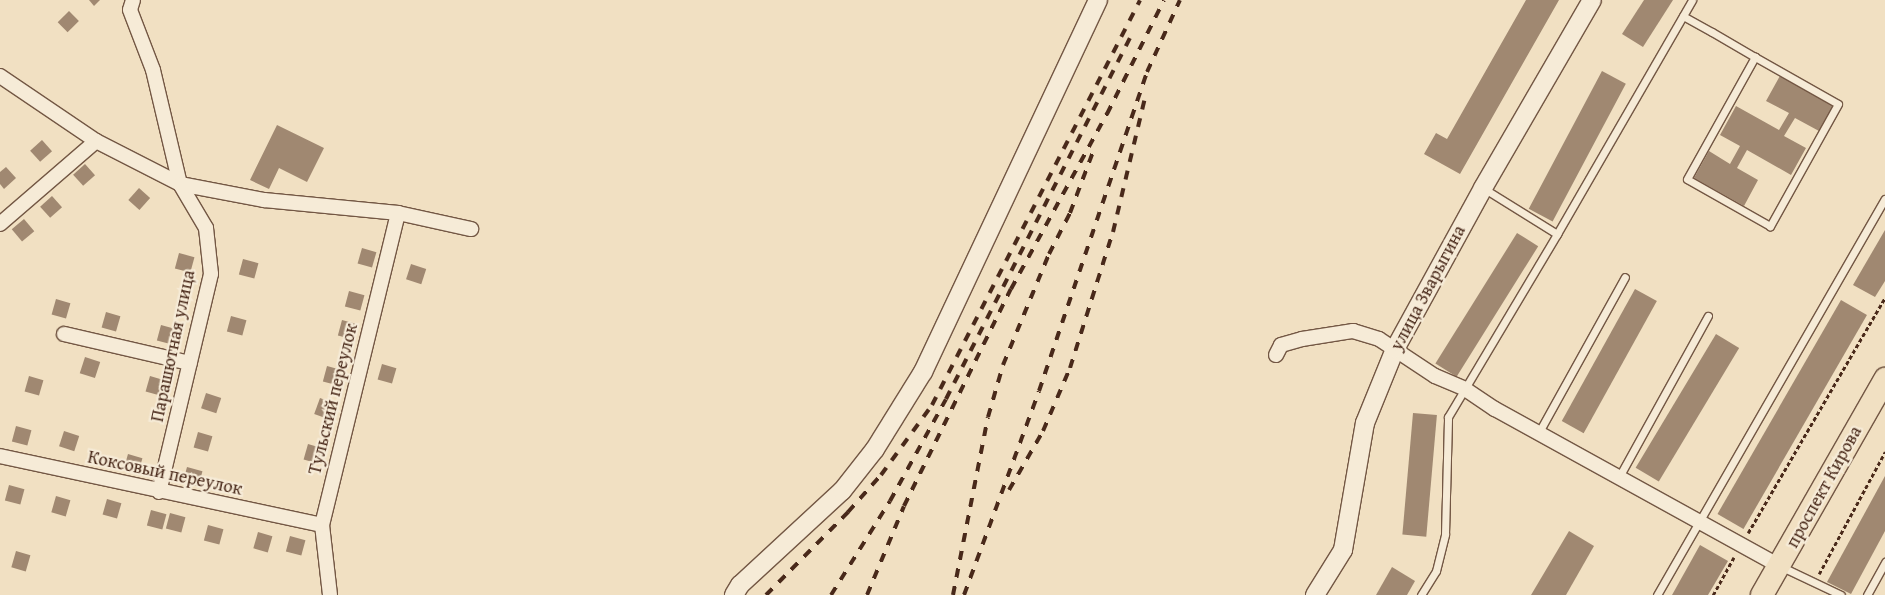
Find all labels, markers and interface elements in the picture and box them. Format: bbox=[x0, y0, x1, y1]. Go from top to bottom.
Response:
street label: улица Зварыгина bbox=[1386, 222, 1470, 354]
street label: Парашютная улица bbox=[146, 268, 200, 424]
street label: Тульский переулок bbox=[304, 321, 362, 477]
street label: проспект Кирова bbox=[1782, 422, 1866, 552]
street label: Коксовый переулок bbox=[86, 446, 244, 500]

